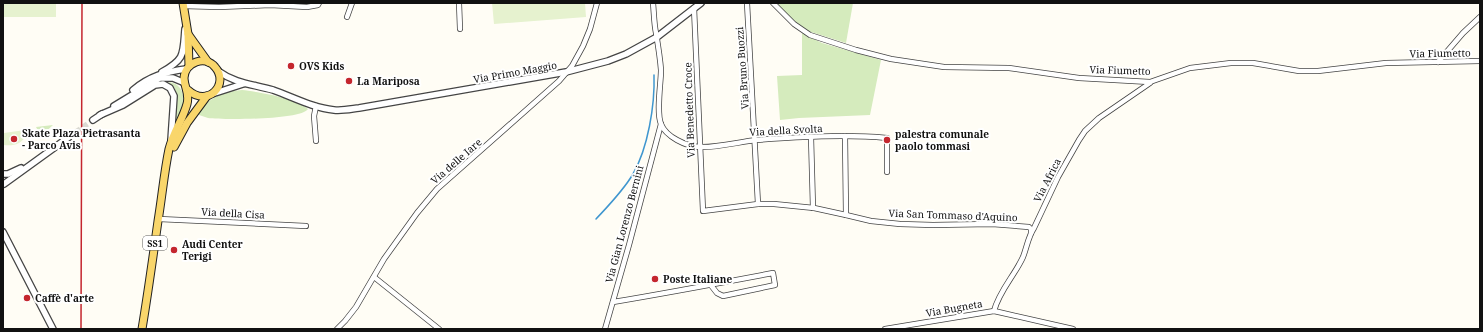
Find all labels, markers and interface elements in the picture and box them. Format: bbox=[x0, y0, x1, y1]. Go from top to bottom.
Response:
street label: Via Bruno Buozzi bbox=[732, 25, 752, 110]
street label: Via Fiumetto bbox=[1409, 45, 1471, 61]
street label: Via Primo Maggio bbox=[472, 58, 558, 86]
place label: OVS Kids bbox=[299, 59, 344, 73]
marker: OVS Kids bbox=[286, 61, 296, 71]
street label: Via Benedetto Croce bbox=[680, 62, 698, 158]
street label: Via Fiumetto bbox=[1089, 62, 1151, 78]
place label: La Mariposa bbox=[357, 74, 420, 88]
marker: La Mariposa bbox=[344, 76, 354, 86]
street label: Via della Svolta bbox=[749, 121, 823, 139]
place label: Skate Plaza Pietrasanta - Parco Avis bbox=[22, 126, 141, 152]
place label: palestra comunale paolo tommasi bbox=[895, 127, 989, 153]
marker: Skate Plaza Pietrasanta - Parco Avis bbox=[9, 134, 19, 144]
street label: Via delle Iare bbox=[428, 135, 484, 187]
marker: palestra comunale paolo tommasi bbox=[882, 135, 892, 145]
street label: Via Africa bbox=[1030, 155, 1064, 204]
street label: Via Gian Lorenzo Bernini bbox=[602, 163, 647, 284]
street label: Via della Cisa bbox=[201, 204, 265, 222]
street label: Via San Tommaso d'Aquino bbox=[888, 206, 1018, 224]
road number: SS1 bbox=[143, 236, 167, 250]
place label: Audi Center Terigi bbox=[182, 237, 243, 263]
marker: Audi Center Terigi bbox=[169, 245, 179, 255]
place label: Poste Italiane bbox=[663, 272, 732, 286]
marker: Poste Italiane bbox=[650, 274, 660, 284]
place label: Caffè d'arte bbox=[35, 291, 94, 305]
marker: Caffè d'arte bbox=[22, 293, 32, 303]
street label: Via Bugneta bbox=[925, 296, 984, 320]

